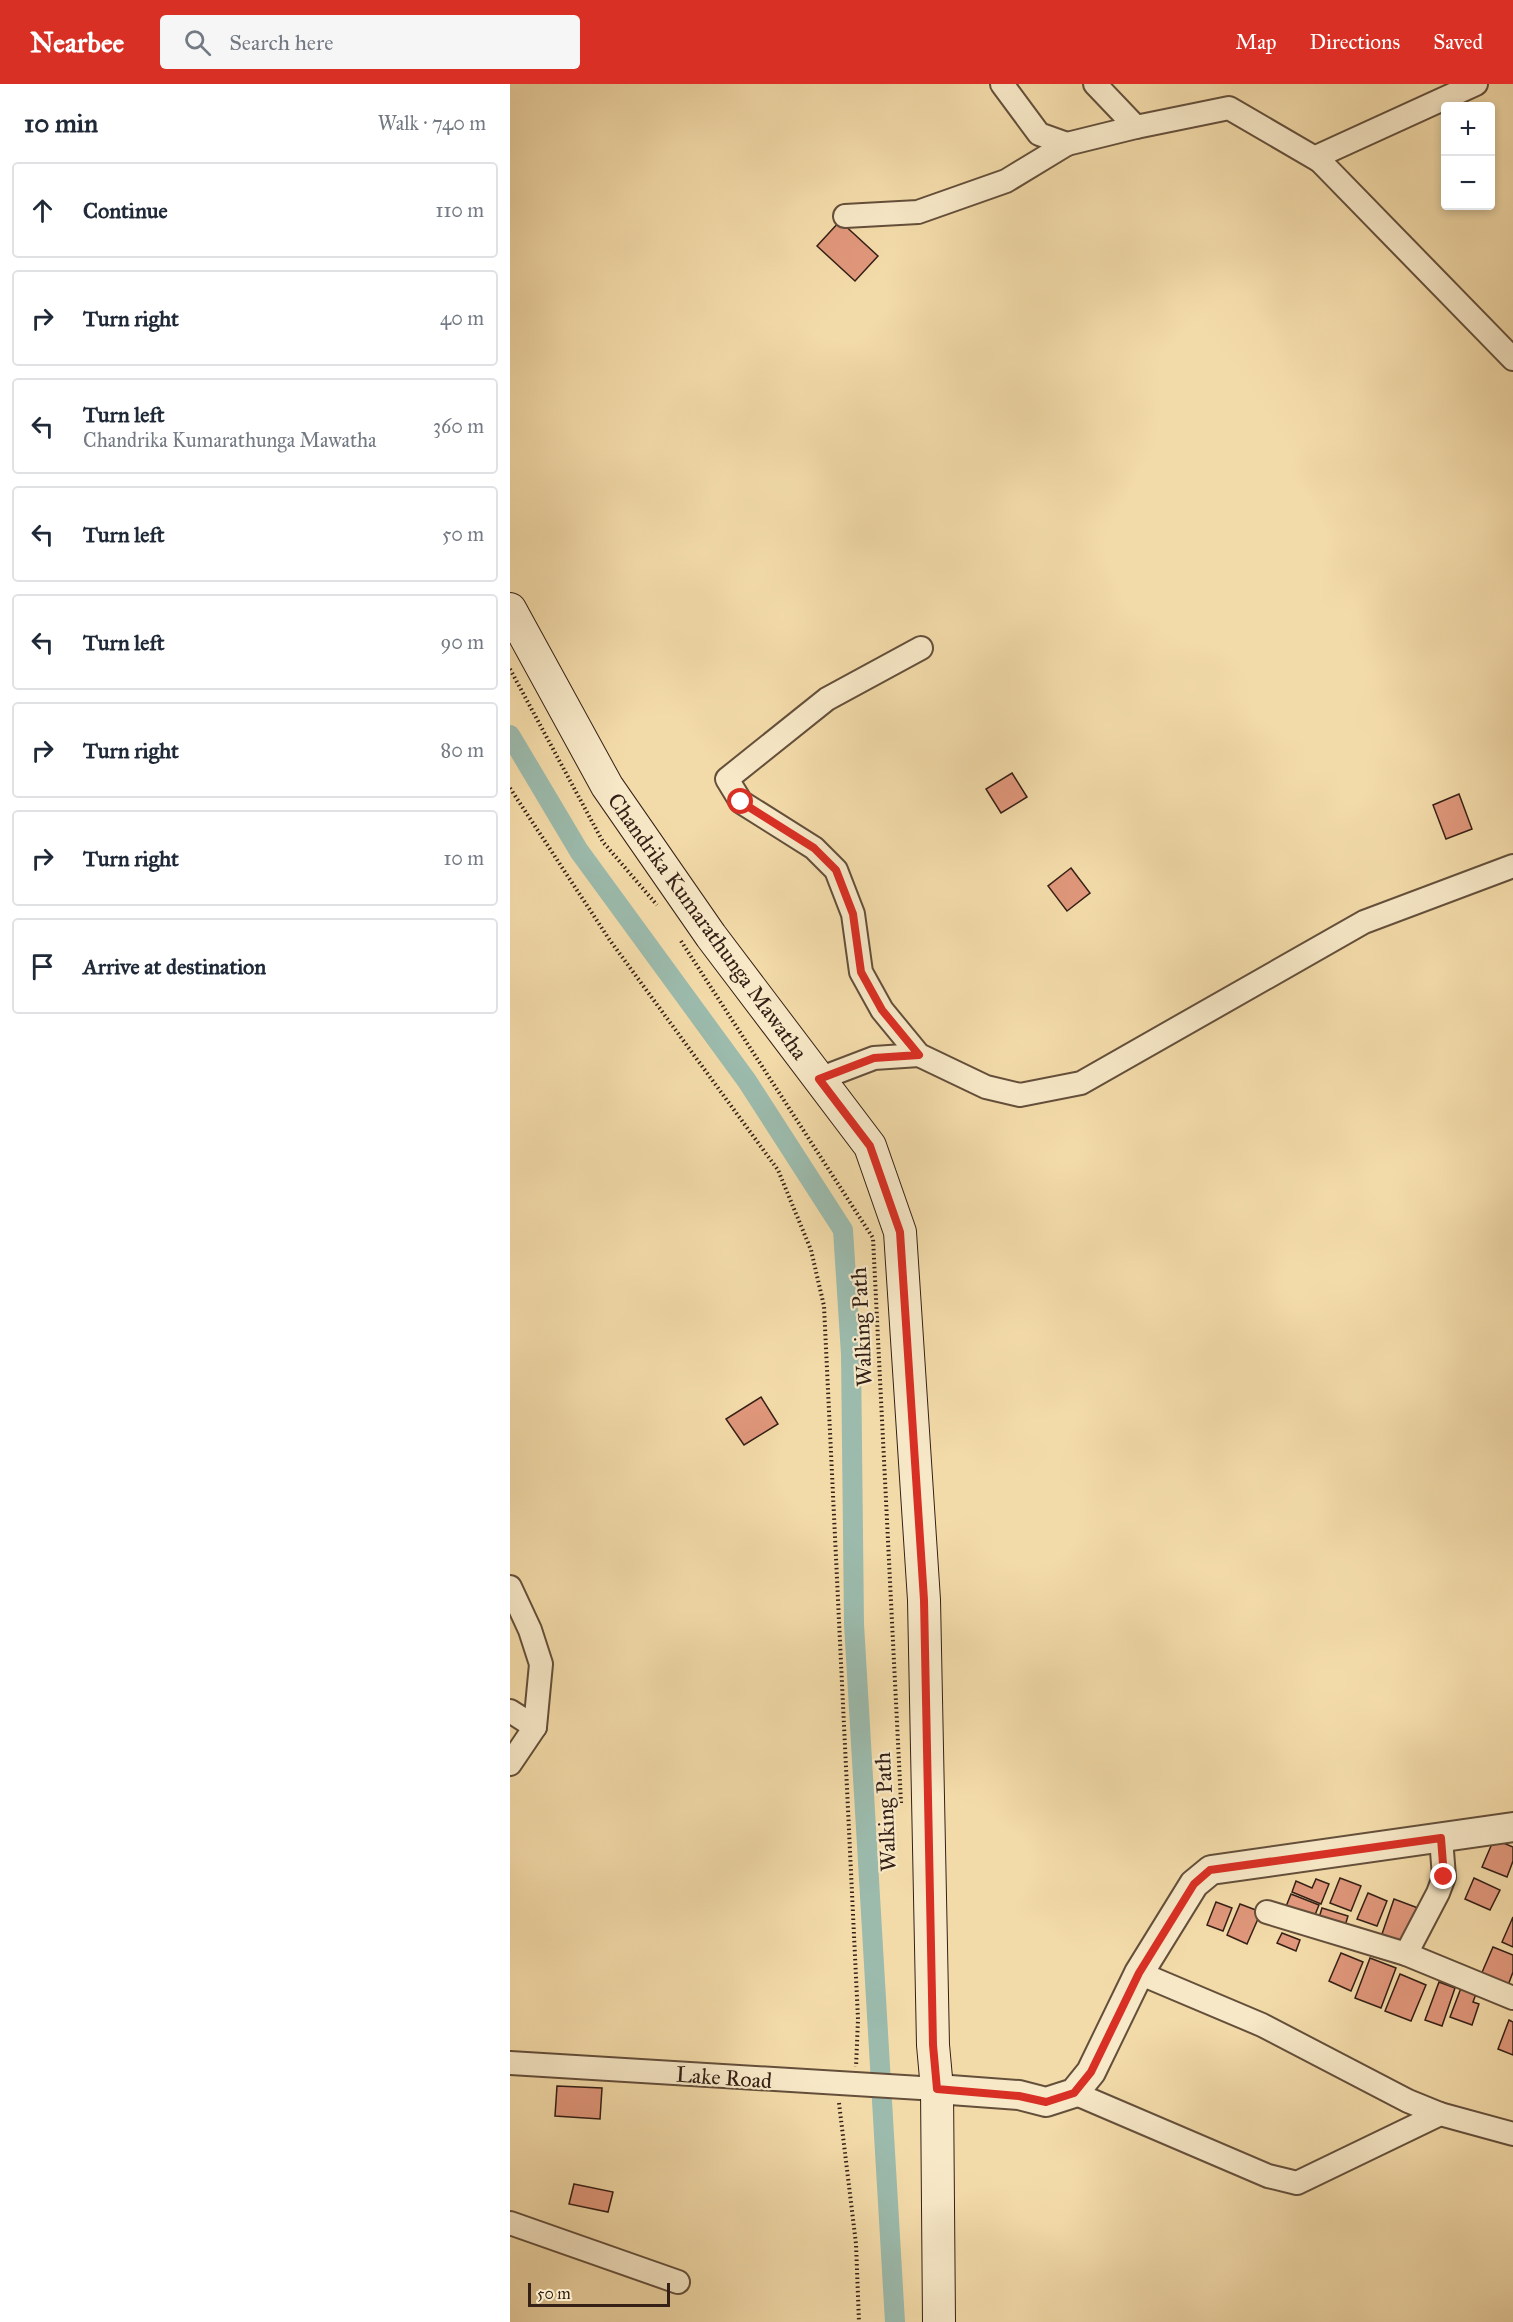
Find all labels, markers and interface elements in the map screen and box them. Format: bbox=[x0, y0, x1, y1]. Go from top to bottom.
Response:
search box bbox=[160, 15, 580, 69]
text: Nearbee bbox=[30, 25, 124, 60]
icon: search bbox=[181, 26, 214, 59]
text: Search here bbox=[229, 29, 333, 56]
text: Map bbox=[1236, 29, 1277, 55]
text: Directions bbox=[1310, 29, 1400, 55]
text: Saved bbox=[1433, 29, 1483, 55]
map controls bbox=[1441, 102, 1495, 210]
button: + bbox=[1441, 102, 1495, 156]
text: 10 min bbox=[24, 107, 98, 139]
text: Walk · 740 m bbox=[378, 111, 486, 135]
button: − bbox=[1441, 156, 1495, 210]
icon: ahead bbox=[26, 194, 59, 227]
text: Continue bbox=[83, 197, 168, 224]
text: 110 m bbox=[436, 198, 484, 222]
icon: right bbox=[26, 302, 59, 335]
text: Turn right bbox=[83, 305, 179, 332]
text: 40 m bbox=[440, 306, 484, 330]
text: Turn left bbox=[83, 401, 165, 428]
icon: left bbox=[26, 410, 59, 443]
text: 360 m bbox=[433, 414, 484, 438]
text: Chandrika Kumarathunga Mawatha bbox=[83, 428, 377, 452]
icon: left bbox=[26, 518, 59, 551]
text: Turn left bbox=[83, 521, 165, 548]
text: 50 m bbox=[442, 522, 484, 546]
icon: left bbox=[26, 626, 59, 659]
text: Turn left bbox=[83, 629, 165, 656]
text: 90 m bbox=[441, 630, 484, 654]
icon: right bbox=[26, 734, 59, 767]
text: Turn right bbox=[83, 737, 179, 764]
text: 80 m bbox=[441, 738, 484, 762]
street label: Chandrika Kumarathunga Mawatha bbox=[602, 788, 814, 1065]
route start bbox=[727, 788, 753, 814]
icon: right bbox=[26, 842, 59, 875]
text: Turn right bbox=[83, 845, 179, 872]
text: 10 m bbox=[443, 846, 484, 870]
icon: arrive bbox=[26, 950, 59, 983]
text: Arrive at destination bbox=[83, 953, 266, 980]
street label: Walking Path bbox=[845, 1266, 878, 1387]
street label: Walking Path bbox=[869, 1751, 902, 1872]
route end bbox=[1430, 1863, 1456, 1889]
street label: Lake Road bbox=[675, 2061, 773, 2094]
scale bar bbox=[528, 2280, 670, 2308]
text: 50 m bbox=[537, 2284, 571, 2303]

